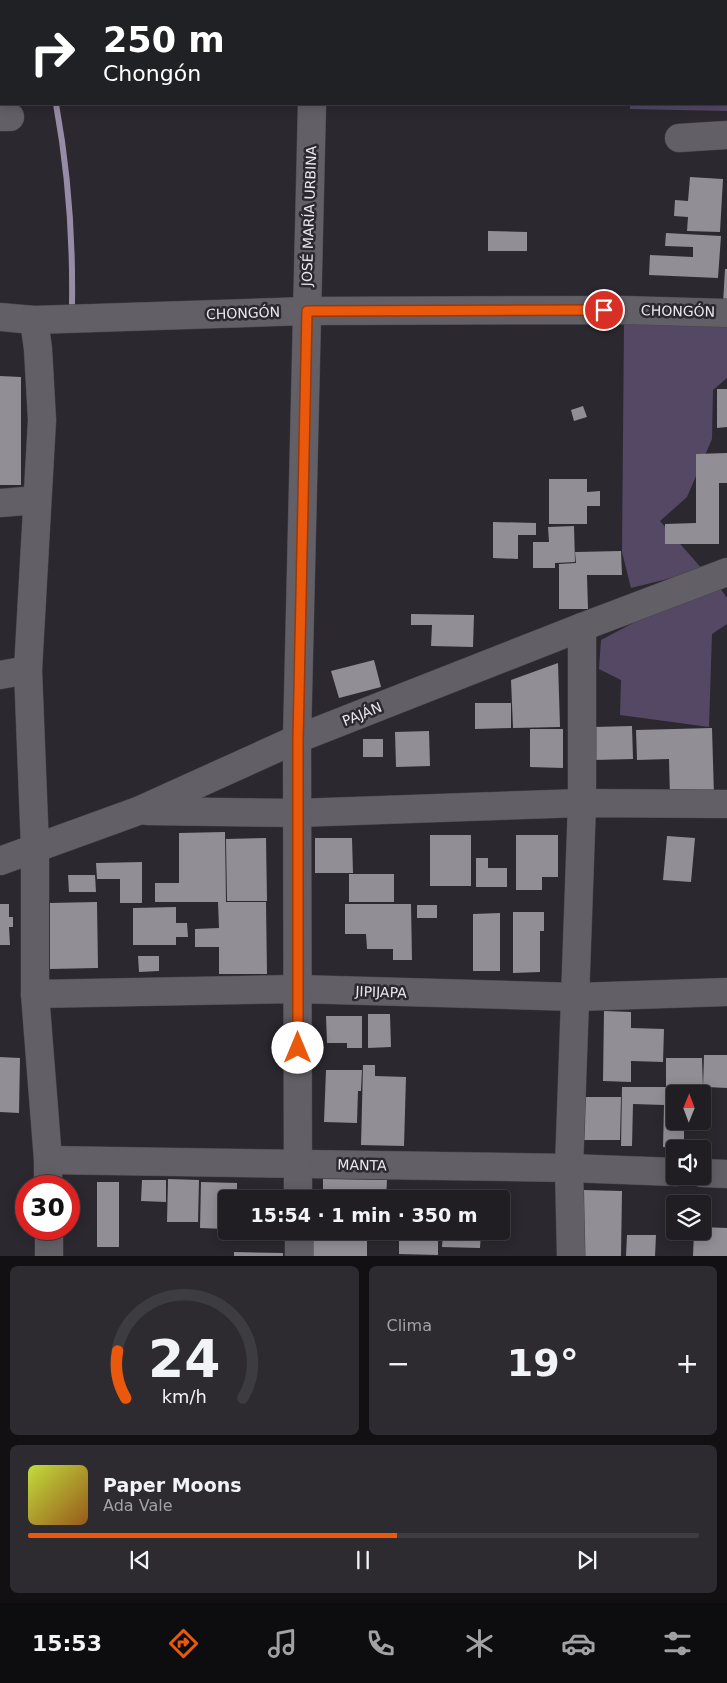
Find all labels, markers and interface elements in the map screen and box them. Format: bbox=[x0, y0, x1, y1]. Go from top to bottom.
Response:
icon: right bbox=[20, 20, 85, 85]
text: 250 m bbox=[103, 20, 225, 60]
text: Chongón bbox=[103, 61, 201, 86]
street label: JOSÉ MARÍA URBINA bbox=[299, 145, 319, 288]
pin bbox=[583, 289, 625, 331]
icon: arrive bbox=[590, 296, 618, 324]
street label: CHONGÓN bbox=[641, 301, 715, 320]
street label: CHONGÓN bbox=[206, 303, 280, 322]
street label: PAJÁN bbox=[340, 699, 384, 729]
street label: JIPIJAPA bbox=[354, 983, 407, 1001]
position arrow bbox=[271, 1021, 323, 1073]
north arrow bbox=[666, 1085, 711, 1130]
map controls bbox=[666, 1085, 711, 1240]
button: sound bbox=[666, 1140, 711, 1185]
street label: MANTA bbox=[337, 1157, 387, 1173]
speed limit sign: 30 bbox=[15, 1175, 80, 1240]
button: layers bbox=[666, 1195, 711, 1240]
text: 15:54 · 1 min · 350 m bbox=[250, 1204, 478, 1226]
text: Clima bbox=[387, 1316, 432, 1335]
text: 24 bbox=[148, 1329, 220, 1389]
text: 19° bbox=[507, 1341, 579, 1385]
text: − bbox=[387, 1347, 410, 1380]
text: + bbox=[676, 1347, 699, 1380]
text: km/h bbox=[162, 1386, 207, 1407]
text: Paper Moons bbox=[103, 1474, 242, 1496]
text: Ada Vale bbox=[103, 1496, 173, 1515]
icon: previous bbox=[126, 1546, 154, 1574]
icon: pause bbox=[349, 1546, 377, 1574]
icon: next bbox=[573, 1546, 601, 1574]
icon: directions bbox=[166, 1626, 201, 1661]
icon: music bbox=[265, 1626, 300, 1661]
icon: phone bbox=[363, 1626, 398, 1661]
icon: climate bbox=[462, 1626, 497, 1661]
icon: car bbox=[561, 1626, 596, 1661]
icon: filters bbox=[660, 1626, 695, 1661]
text: 15:53 bbox=[32, 1631, 102, 1656]

